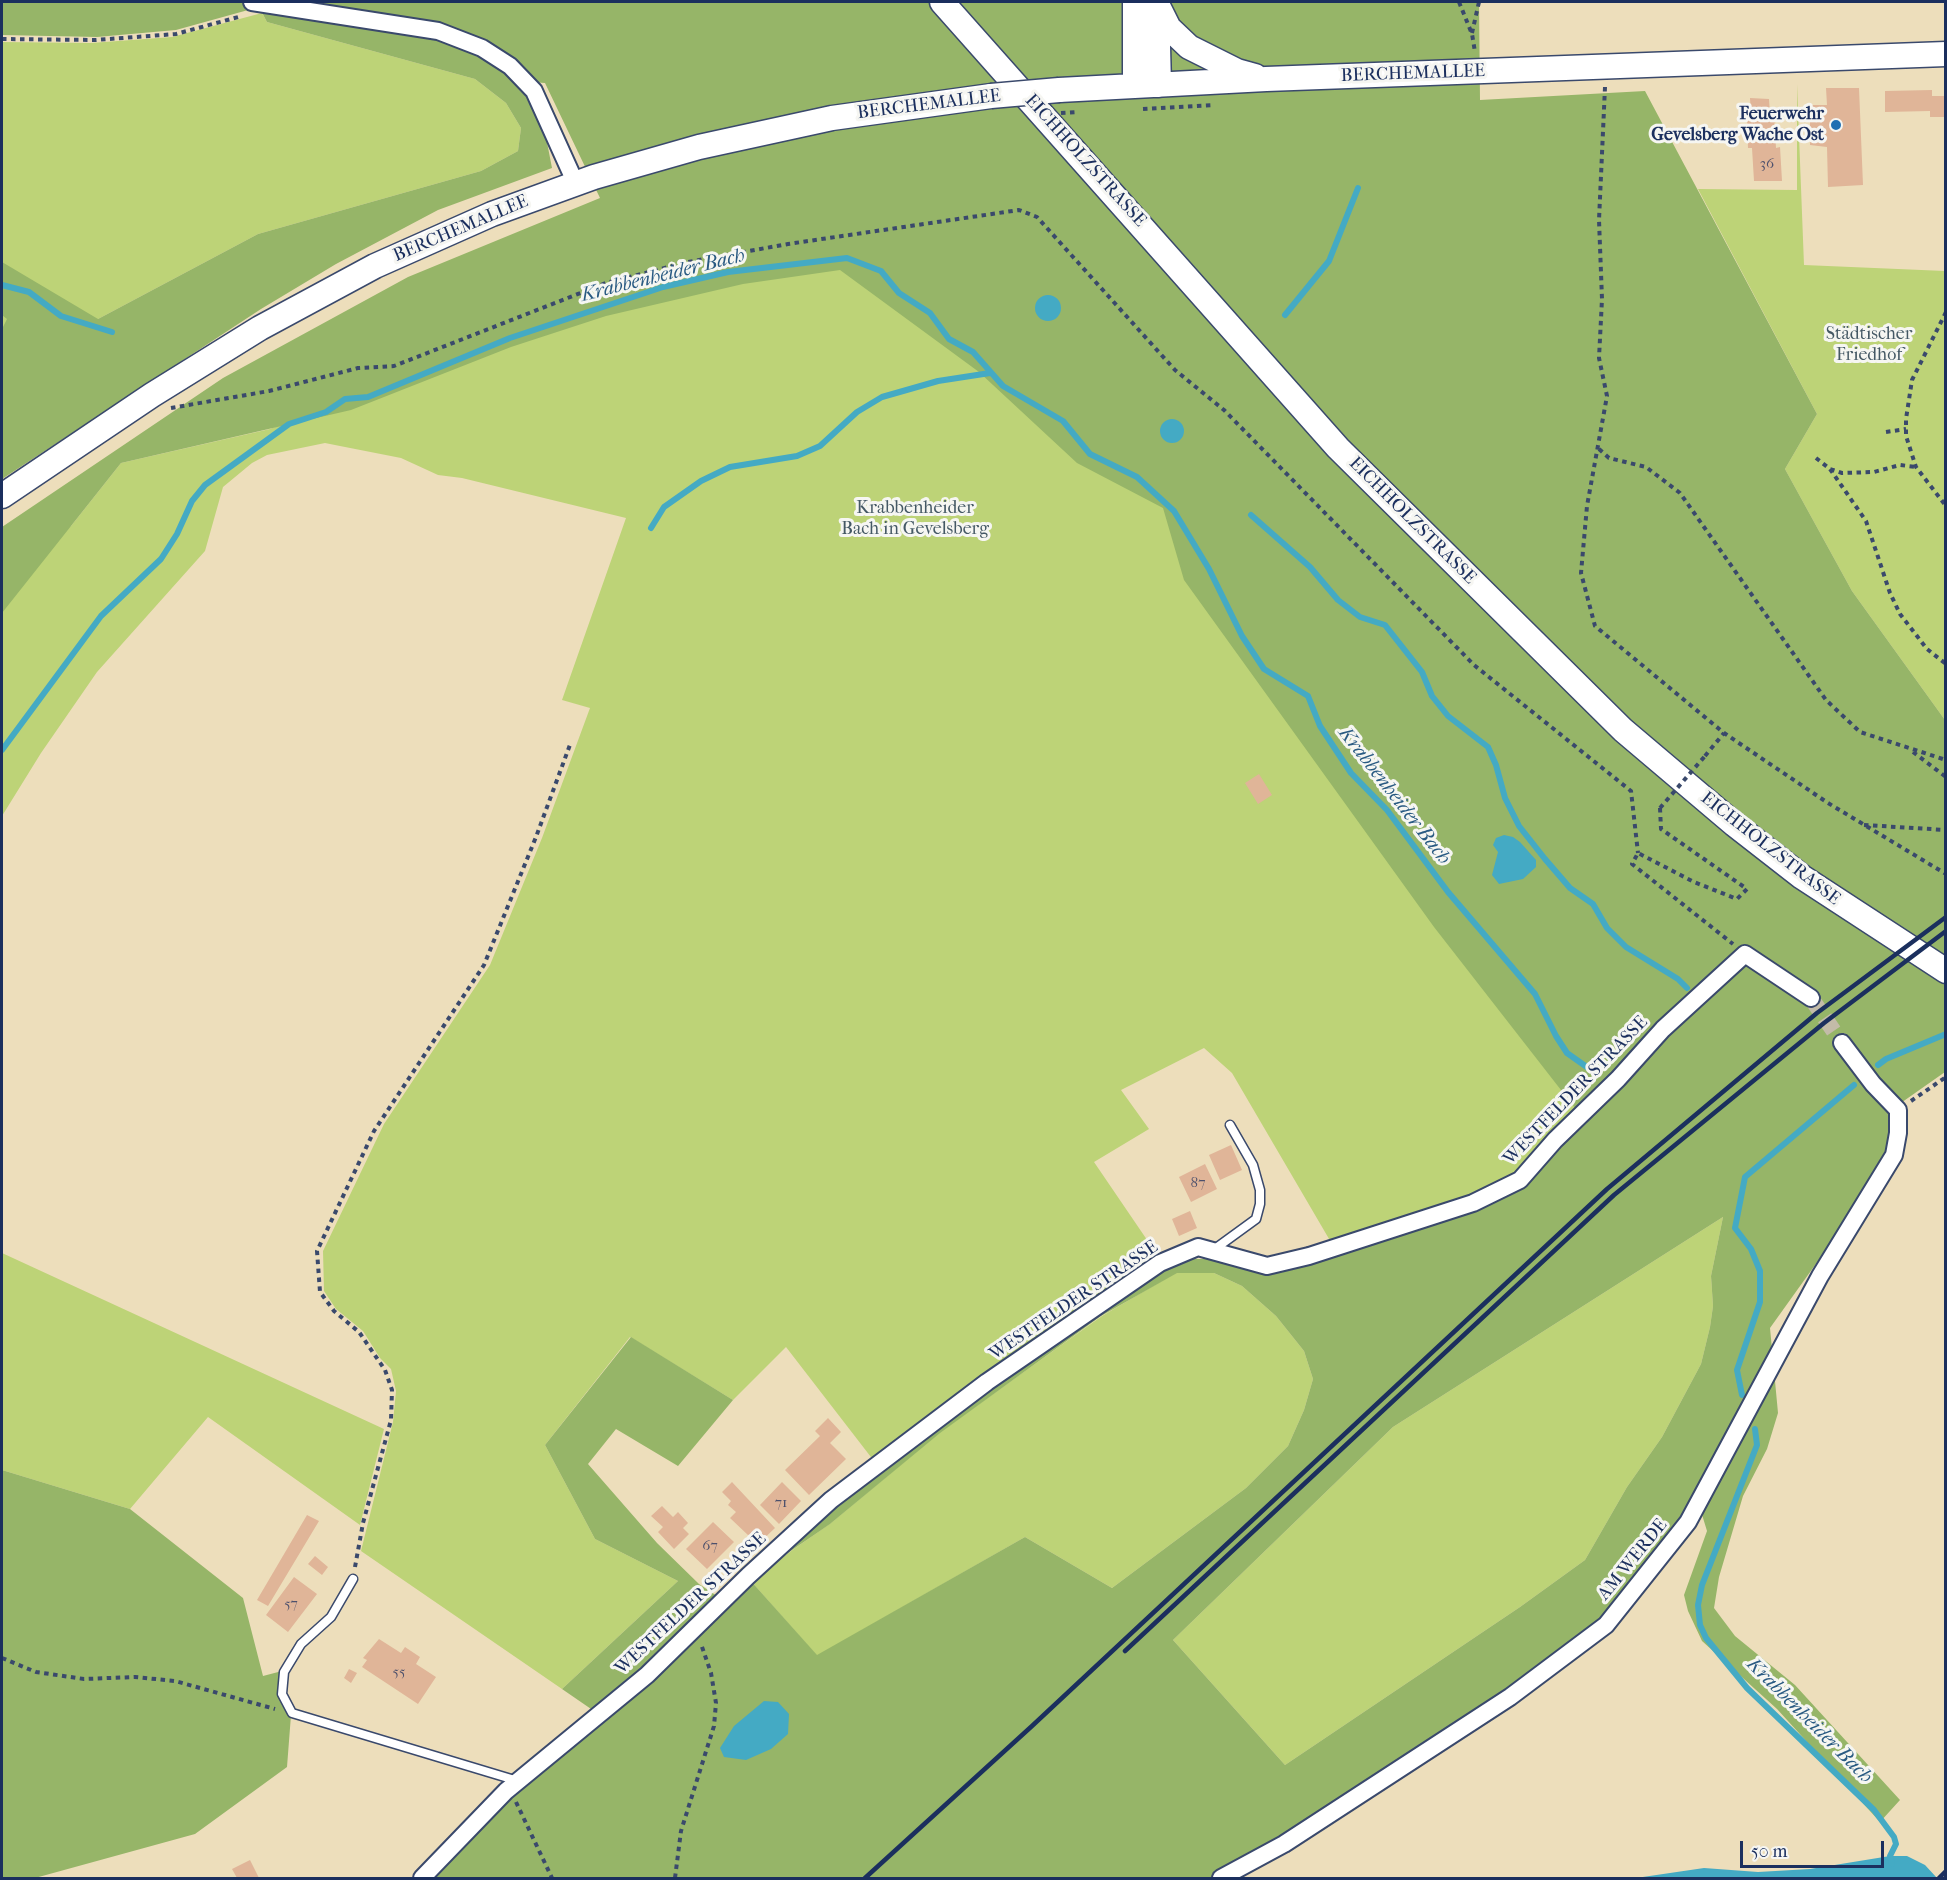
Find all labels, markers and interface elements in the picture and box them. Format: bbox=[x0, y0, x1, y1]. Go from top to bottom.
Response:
street label: BERCHEMALLEE bbox=[1341, 61, 1485, 87]
street label: BERCHEMALLEE bbox=[856, 85, 1002, 125]
street label: EICHHOLZSTRASSE bbox=[1020, 90, 1150, 232]
place label: Feuerwehr Gevelsberg Wache Ost bbox=[1651, 104, 1824, 146]
marker: Feuerwehr Gevelsberg Wache Ost bbox=[1829, 118, 1843, 132]
house number: 36 bbox=[1760, 155, 1774, 173]
street label: BERCHEMALLEE bbox=[390, 191, 532, 267]
water label: Krabbenheider Bach bbox=[579, 244, 747, 308]
park label: Städtischer Friedhof bbox=[1826, 324, 1912, 366]
street label: EICHHOLZSTRASSE bbox=[1344, 453, 1480, 589]
park label: Krabbenheider Bach in Gevelsberg bbox=[841, 498, 989, 540]
water label: Krabbenheider Bach bbox=[1333, 722, 1455, 870]
street label: EICHHOLZSTRASSE bbox=[1696, 788, 1844, 910]
street label: WESTFELDER STRASSE bbox=[1499, 1012, 1653, 1170]
house number: 87 bbox=[1191, 1174, 1205, 1192]
street label: WESTFELDER STRASSE bbox=[986, 1236, 1162, 1366]
house number: 71 bbox=[775, 1494, 787, 1512]
street label: AM WERDE bbox=[1594, 1515, 1672, 1605]
street label: WESTFELDER STRASSE bbox=[611, 1528, 771, 1680]
house number: 67 bbox=[702, 1537, 718, 1555]
house number: 57 bbox=[284, 1595, 298, 1613]
water label: Krabbenheider Bach bbox=[1741, 1653, 1877, 1789]
house number: 55 bbox=[393, 1663, 405, 1681]
scale bar bbox=[1743, 1829, 1887, 1867]
text: 50 m bbox=[1751, 1841, 1787, 1862]

